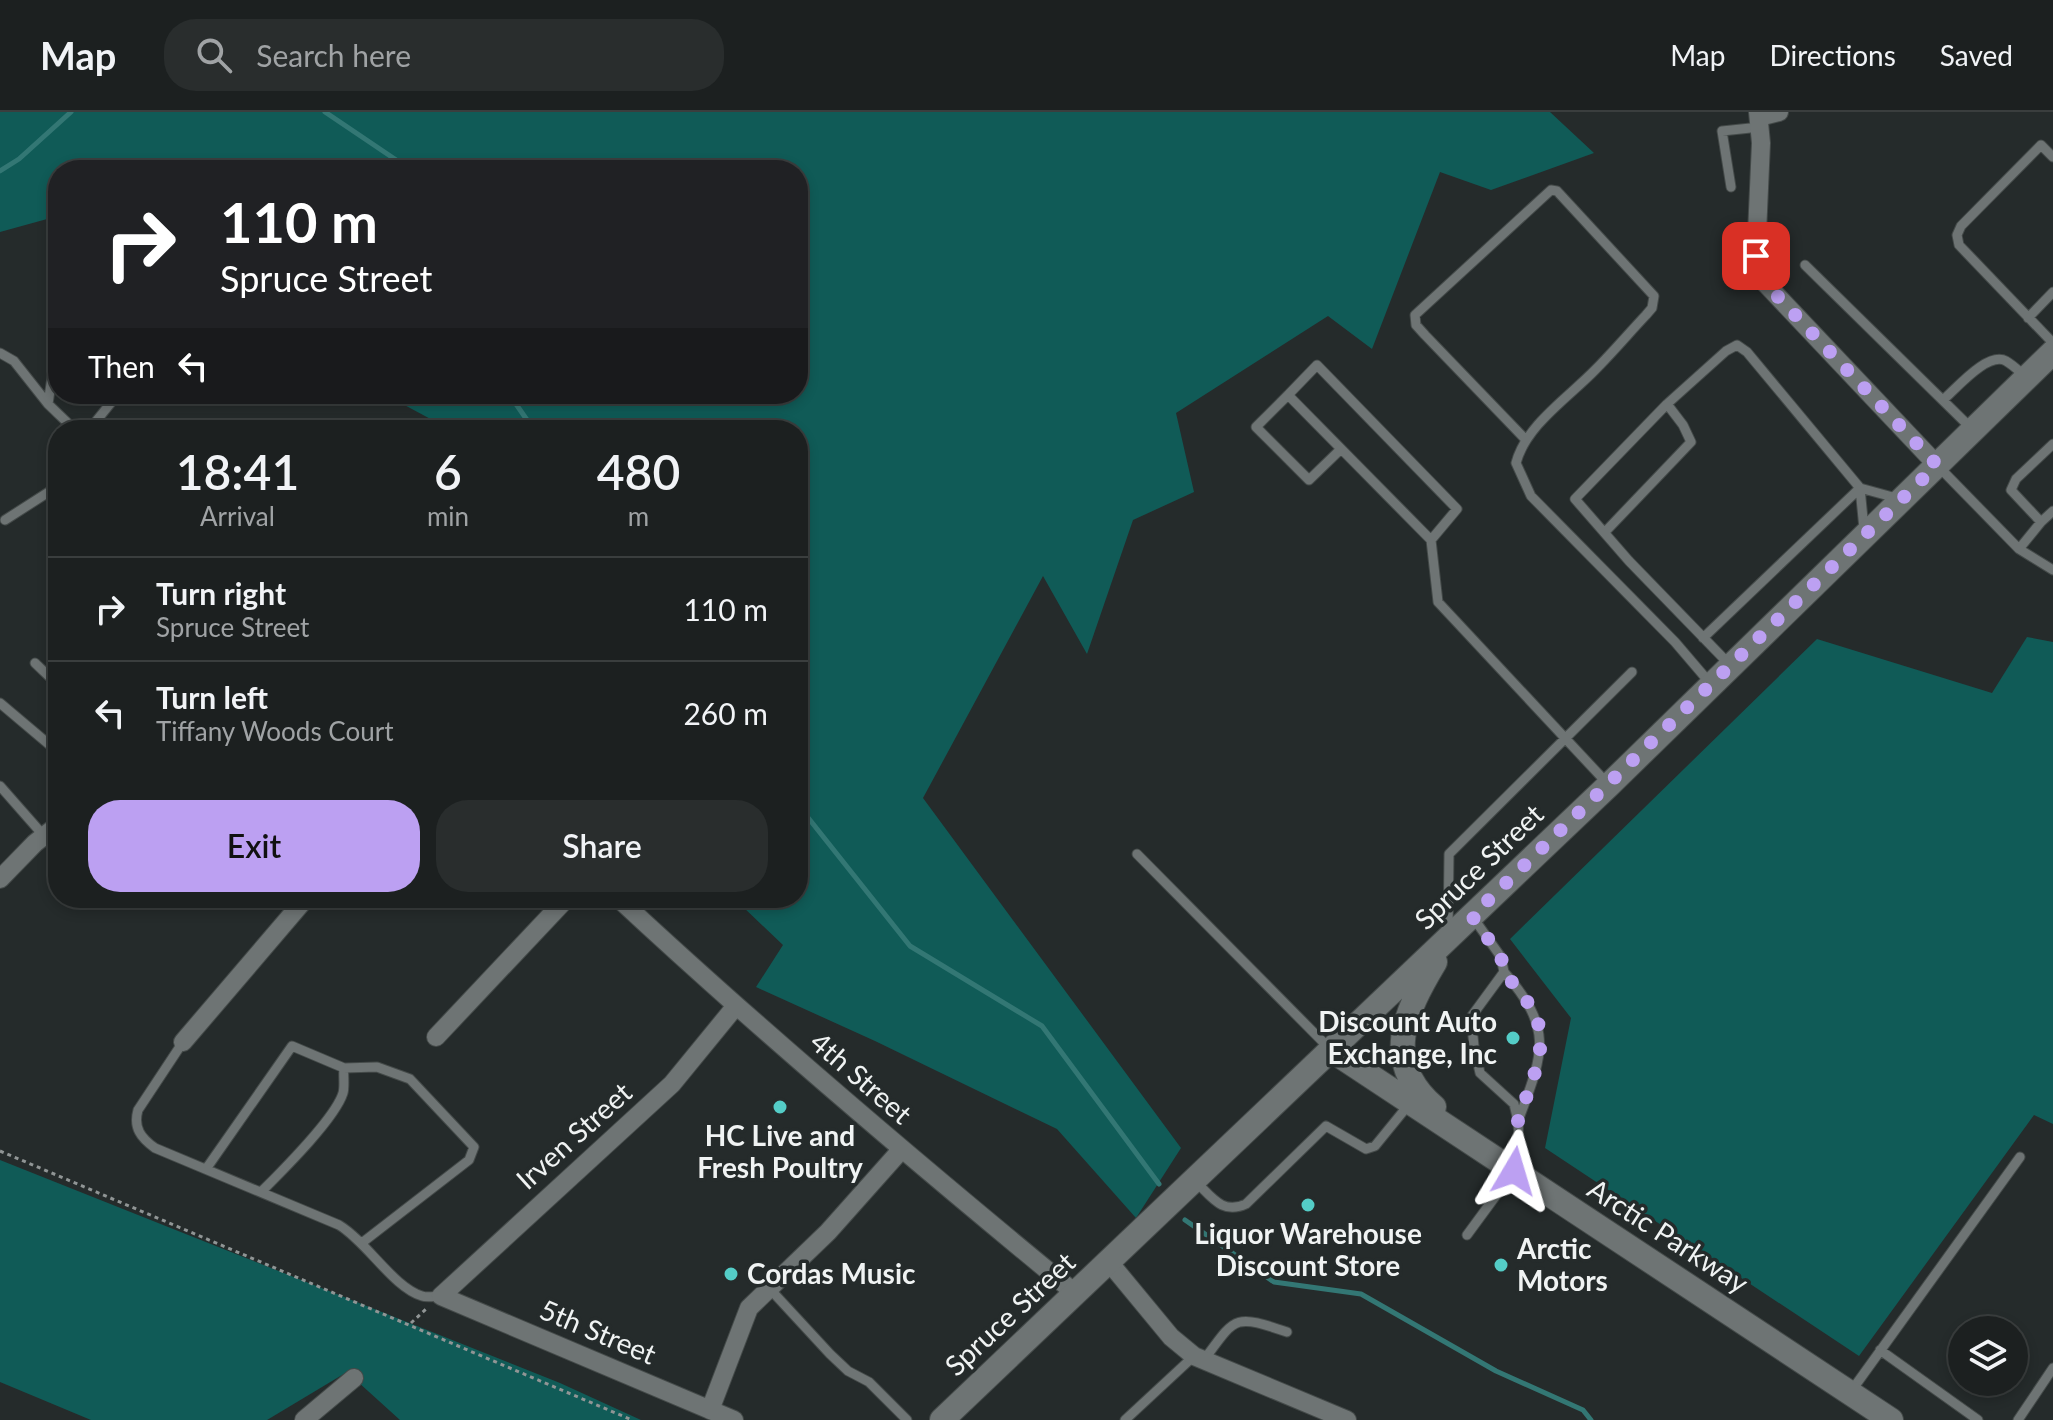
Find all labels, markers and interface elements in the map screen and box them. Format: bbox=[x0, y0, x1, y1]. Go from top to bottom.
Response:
search box bbox=[164, 19, 724, 91]
text: Map bbox=[40, 32, 116, 78]
icon: search bbox=[192, 33, 236, 77]
text: Search here bbox=[256, 37, 411, 73]
text: Map bbox=[1670, 38, 1725, 72]
text: Directions bbox=[1769, 38, 1896, 72]
text: Saved bbox=[1940, 38, 2013, 72]
text: 110 m bbox=[220, 188, 378, 255]
icon: right bbox=[88, 192, 192, 296]
pin bbox=[1722, 222, 1790, 290]
icon: arrive bbox=[1734, 234, 1778, 278]
text: Spruce Street bbox=[220, 256, 432, 300]
icon: left bbox=[171, 344, 215, 388]
text: Then bbox=[88, 348, 155, 384]
text: 18:41 bbox=[176, 443, 299, 500]
text: 6 bbox=[434, 443, 462, 500]
text: 480 bbox=[597, 443, 680, 500]
text: Arrival bbox=[200, 500, 275, 532]
text: min bbox=[427, 500, 469, 532]
text: m bbox=[628, 500, 649, 532]
text: Turn right bbox=[156, 575, 286, 611]
icon: right bbox=[88, 587, 132, 631]
text: 110 m bbox=[683, 591, 768, 627]
text: Spruce Street bbox=[156, 611, 309, 643]
text: Turn left bbox=[156, 679, 268, 715]
icon: left bbox=[88, 691, 132, 735]
text: 260 m bbox=[683, 695, 768, 731]
text: Tiffany Woods Court bbox=[156, 715, 393, 747]
street label: Spruce Street bbox=[1407, 797, 1550, 936]
button: Exit bbox=[88, 800, 420, 892]
button: Share bbox=[436, 800, 768, 892]
place label: Discount Auto Exchange, Inc bbox=[1318, 1004, 1497, 1070]
street label: 4th Street bbox=[804, 1024, 919, 1130]
marker: Discount Auto Exchange, Inc bbox=[1504, 1029, 1522, 1047]
street label: Irven Street bbox=[509, 1075, 638, 1196]
marker: HC Live and Fresh Poultry bbox=[771, 1098, 789, 1116]
place label: HC Live and Fresh Poultry bbox=[697, 1118, 863, 1184]
position arrow bbox=[1472, 1129, 1556, 1213]
street label: Arctic Parkway bbox=[1582, 1171, 1756, 1300]
marker: Liquor Warehouse Discount Store bbox=[1299, 1196, 1317, 1214]
place label: Liquor Warehouse Discount Store bbox=[1194, 1216, 1422, 1282]
place label: Arctic Motors bbox=[1516, 1231, 1608, 1297]
street label: Spruce Street bbox=[937, 1245, 1081, 1382]
place label: Cordas Music bbox=[747, 1256, 916, 1290]
marker: Arctic Motors bbox=[1492, 1256, 1510, 1274]
marker: Cordas Music bbox=[722, 1265, 740, 1283]
street label: 5th Street bbox=[535, 1291, 662, 1371]
map controls bbox=[1948, 1316, 2028, 1396]
button: layers bbox=[1948, 1316, 2028, 1396]

